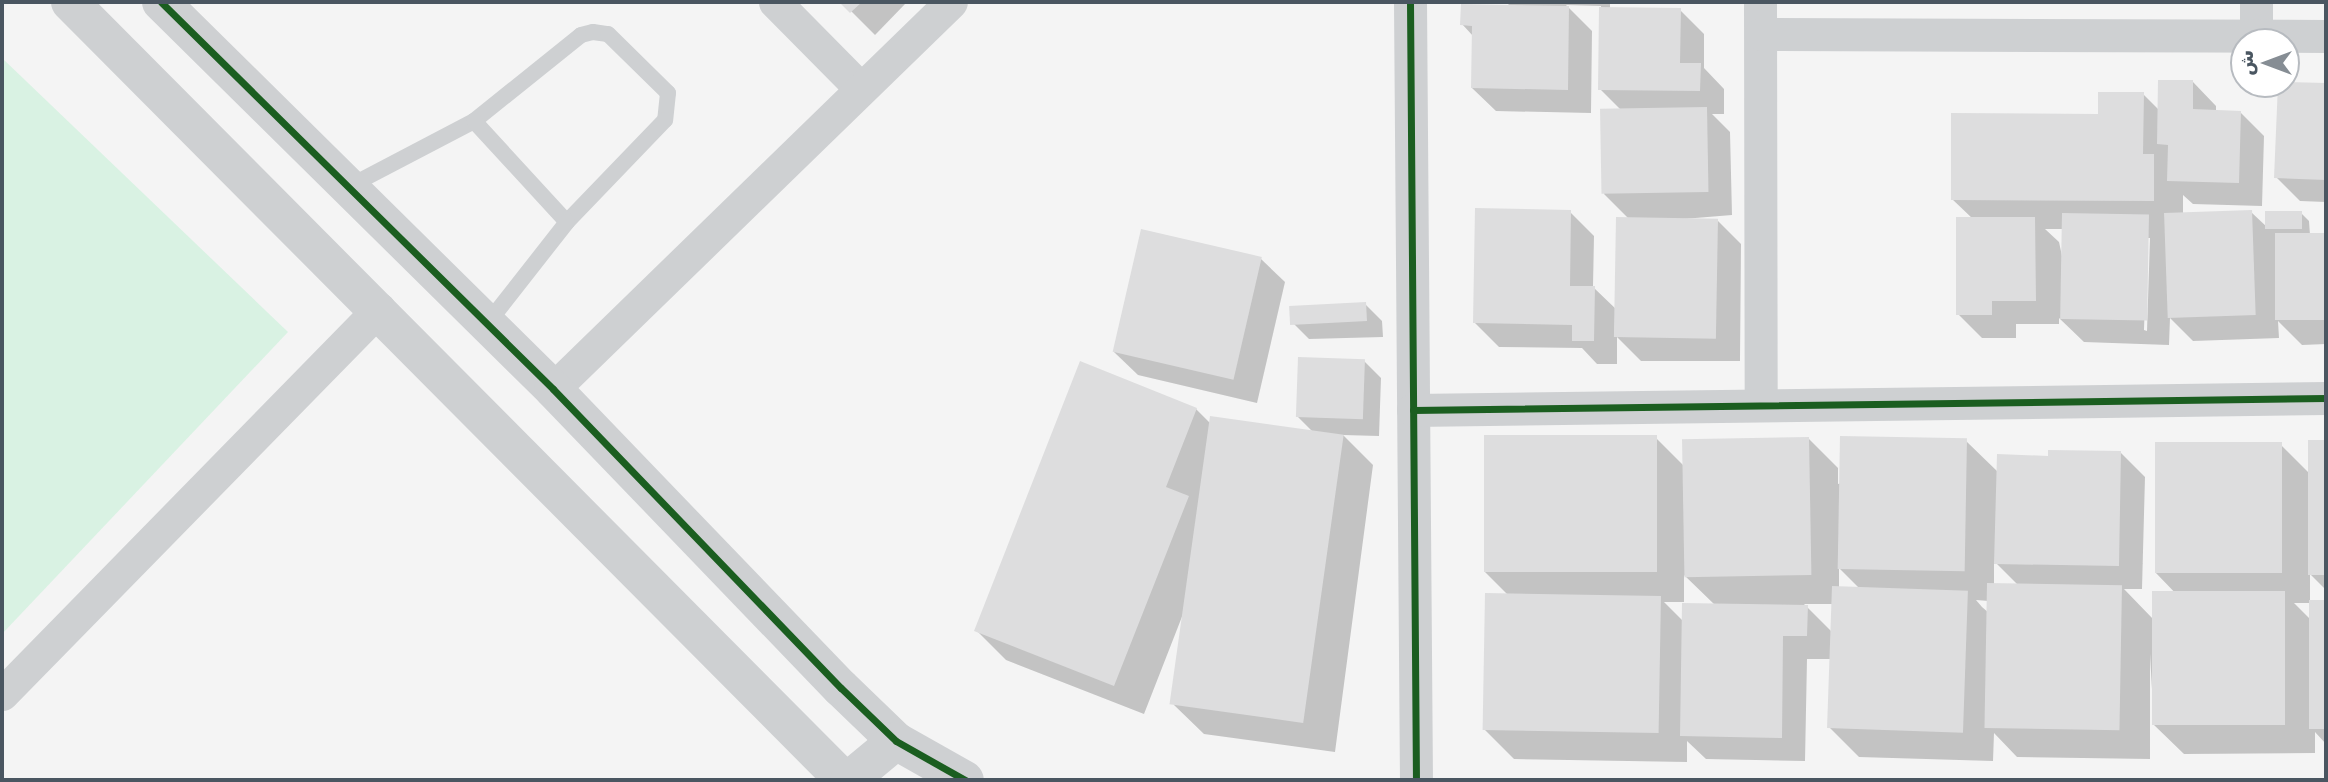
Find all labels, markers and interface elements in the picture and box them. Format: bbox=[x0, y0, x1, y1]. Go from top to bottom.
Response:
north arrow bbox=[2230, 28, 2300, 98]
text: ش bbox=[2235, 50, 2257, 76]

